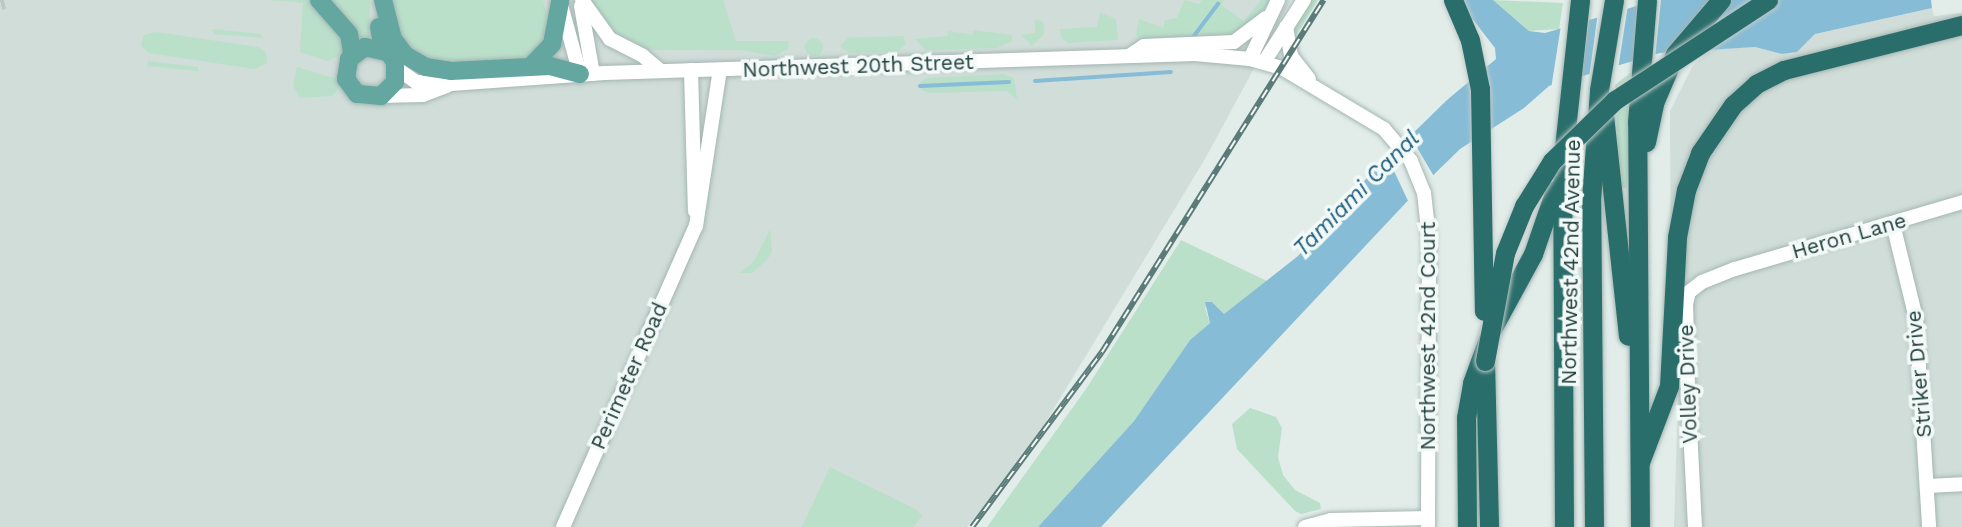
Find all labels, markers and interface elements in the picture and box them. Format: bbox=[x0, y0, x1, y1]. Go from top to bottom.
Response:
street label: Northwest 20th Street bbox=[742, 49, 974, 83]
water label: Tamiami Canal bbox=[1288, 125, 1426, 263]
street label: Northwest 42nd Avenue bbox=[1556, 139, 1586, 385]
street label: Heron Lane bbox=[1789, 208, 1909, 264]
street label: Northwest 42nd Court bbox=[1415, 222, 1441, 450]
street label: Perimeter Road bbox=[585, 298, 673, 454]
street label: Striker Drive bbox=[1901, 309, 1937, 439]
street label: Volley Drive bbox=[1673, 324, 1703, 444]

